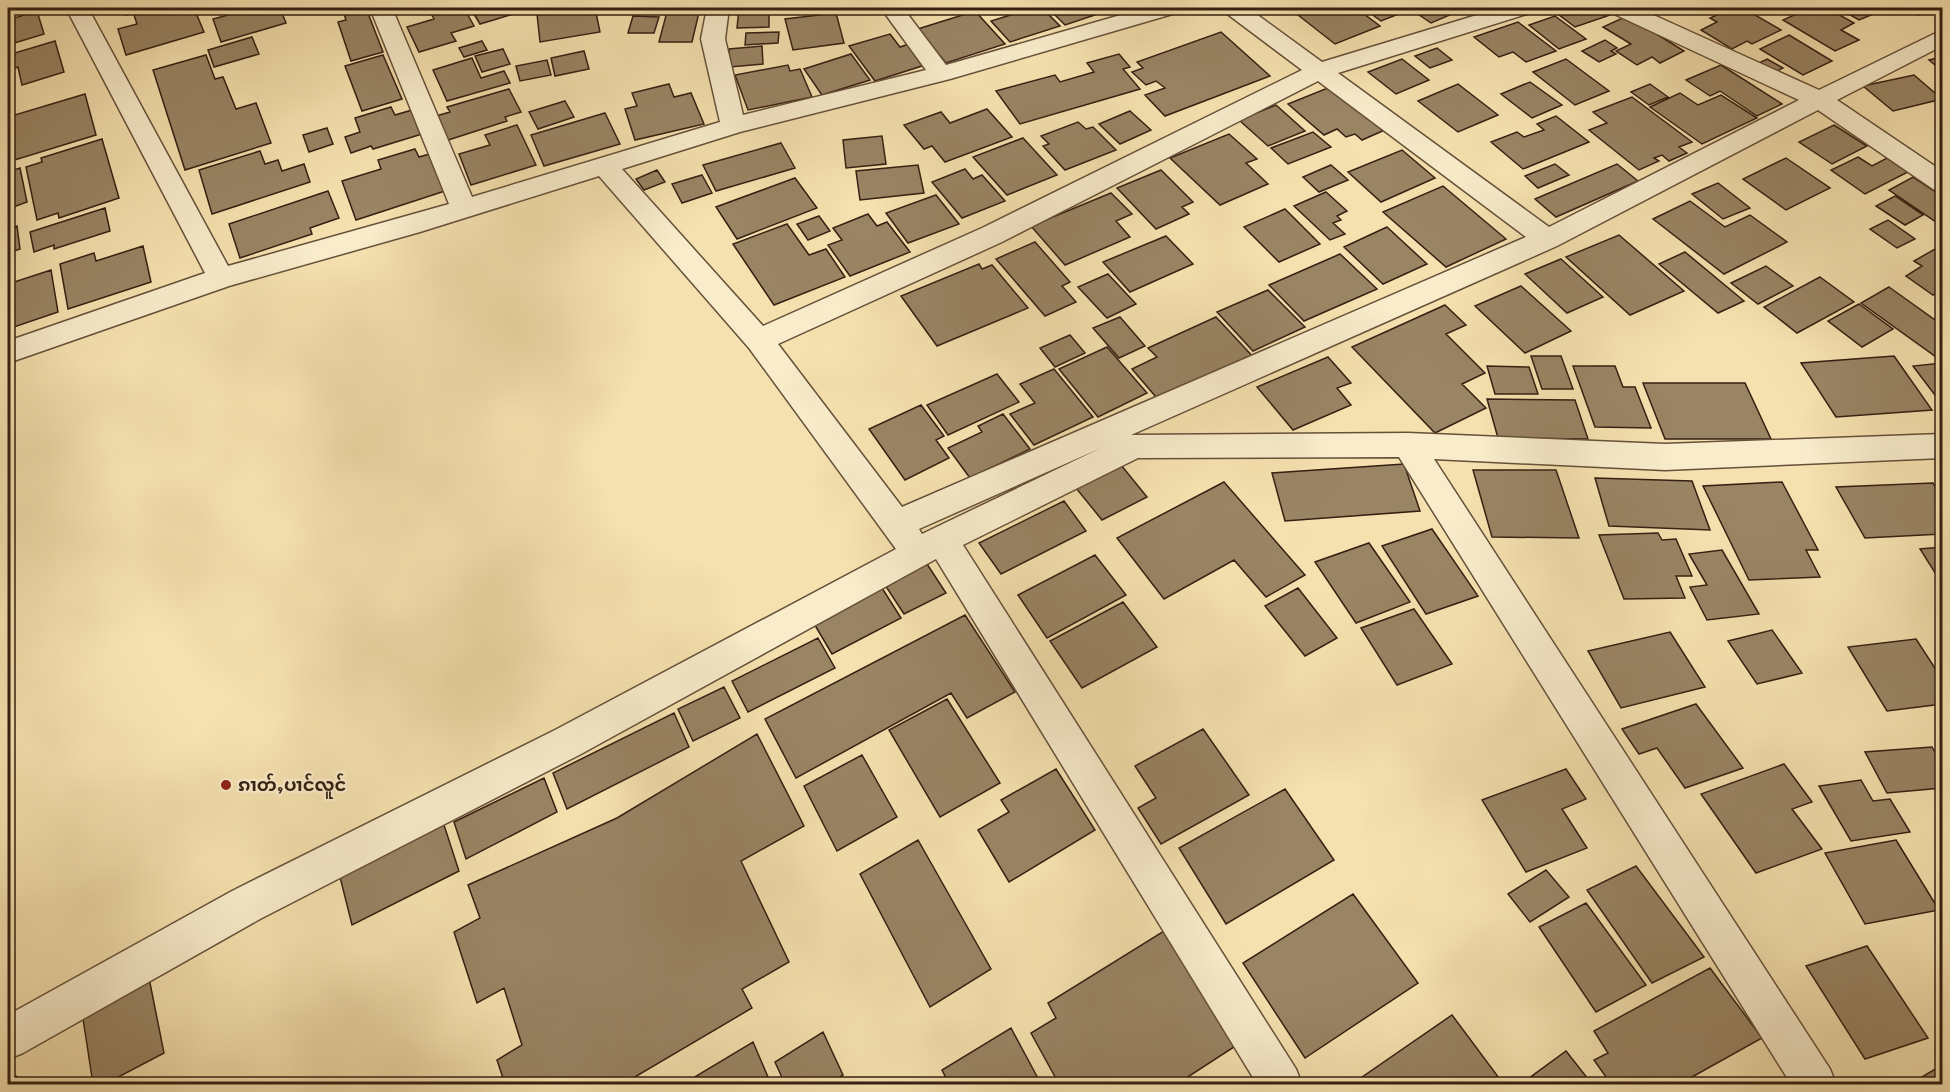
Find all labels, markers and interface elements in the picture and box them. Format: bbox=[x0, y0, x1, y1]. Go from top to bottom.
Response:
place label: ၵၢတ်ႇပၢင်လူင် bbox=[238, 773, 347, 799]
marker: ၵၢတ်ႇပၢင်လူင် bbox=[219, 778, 233, 792]

